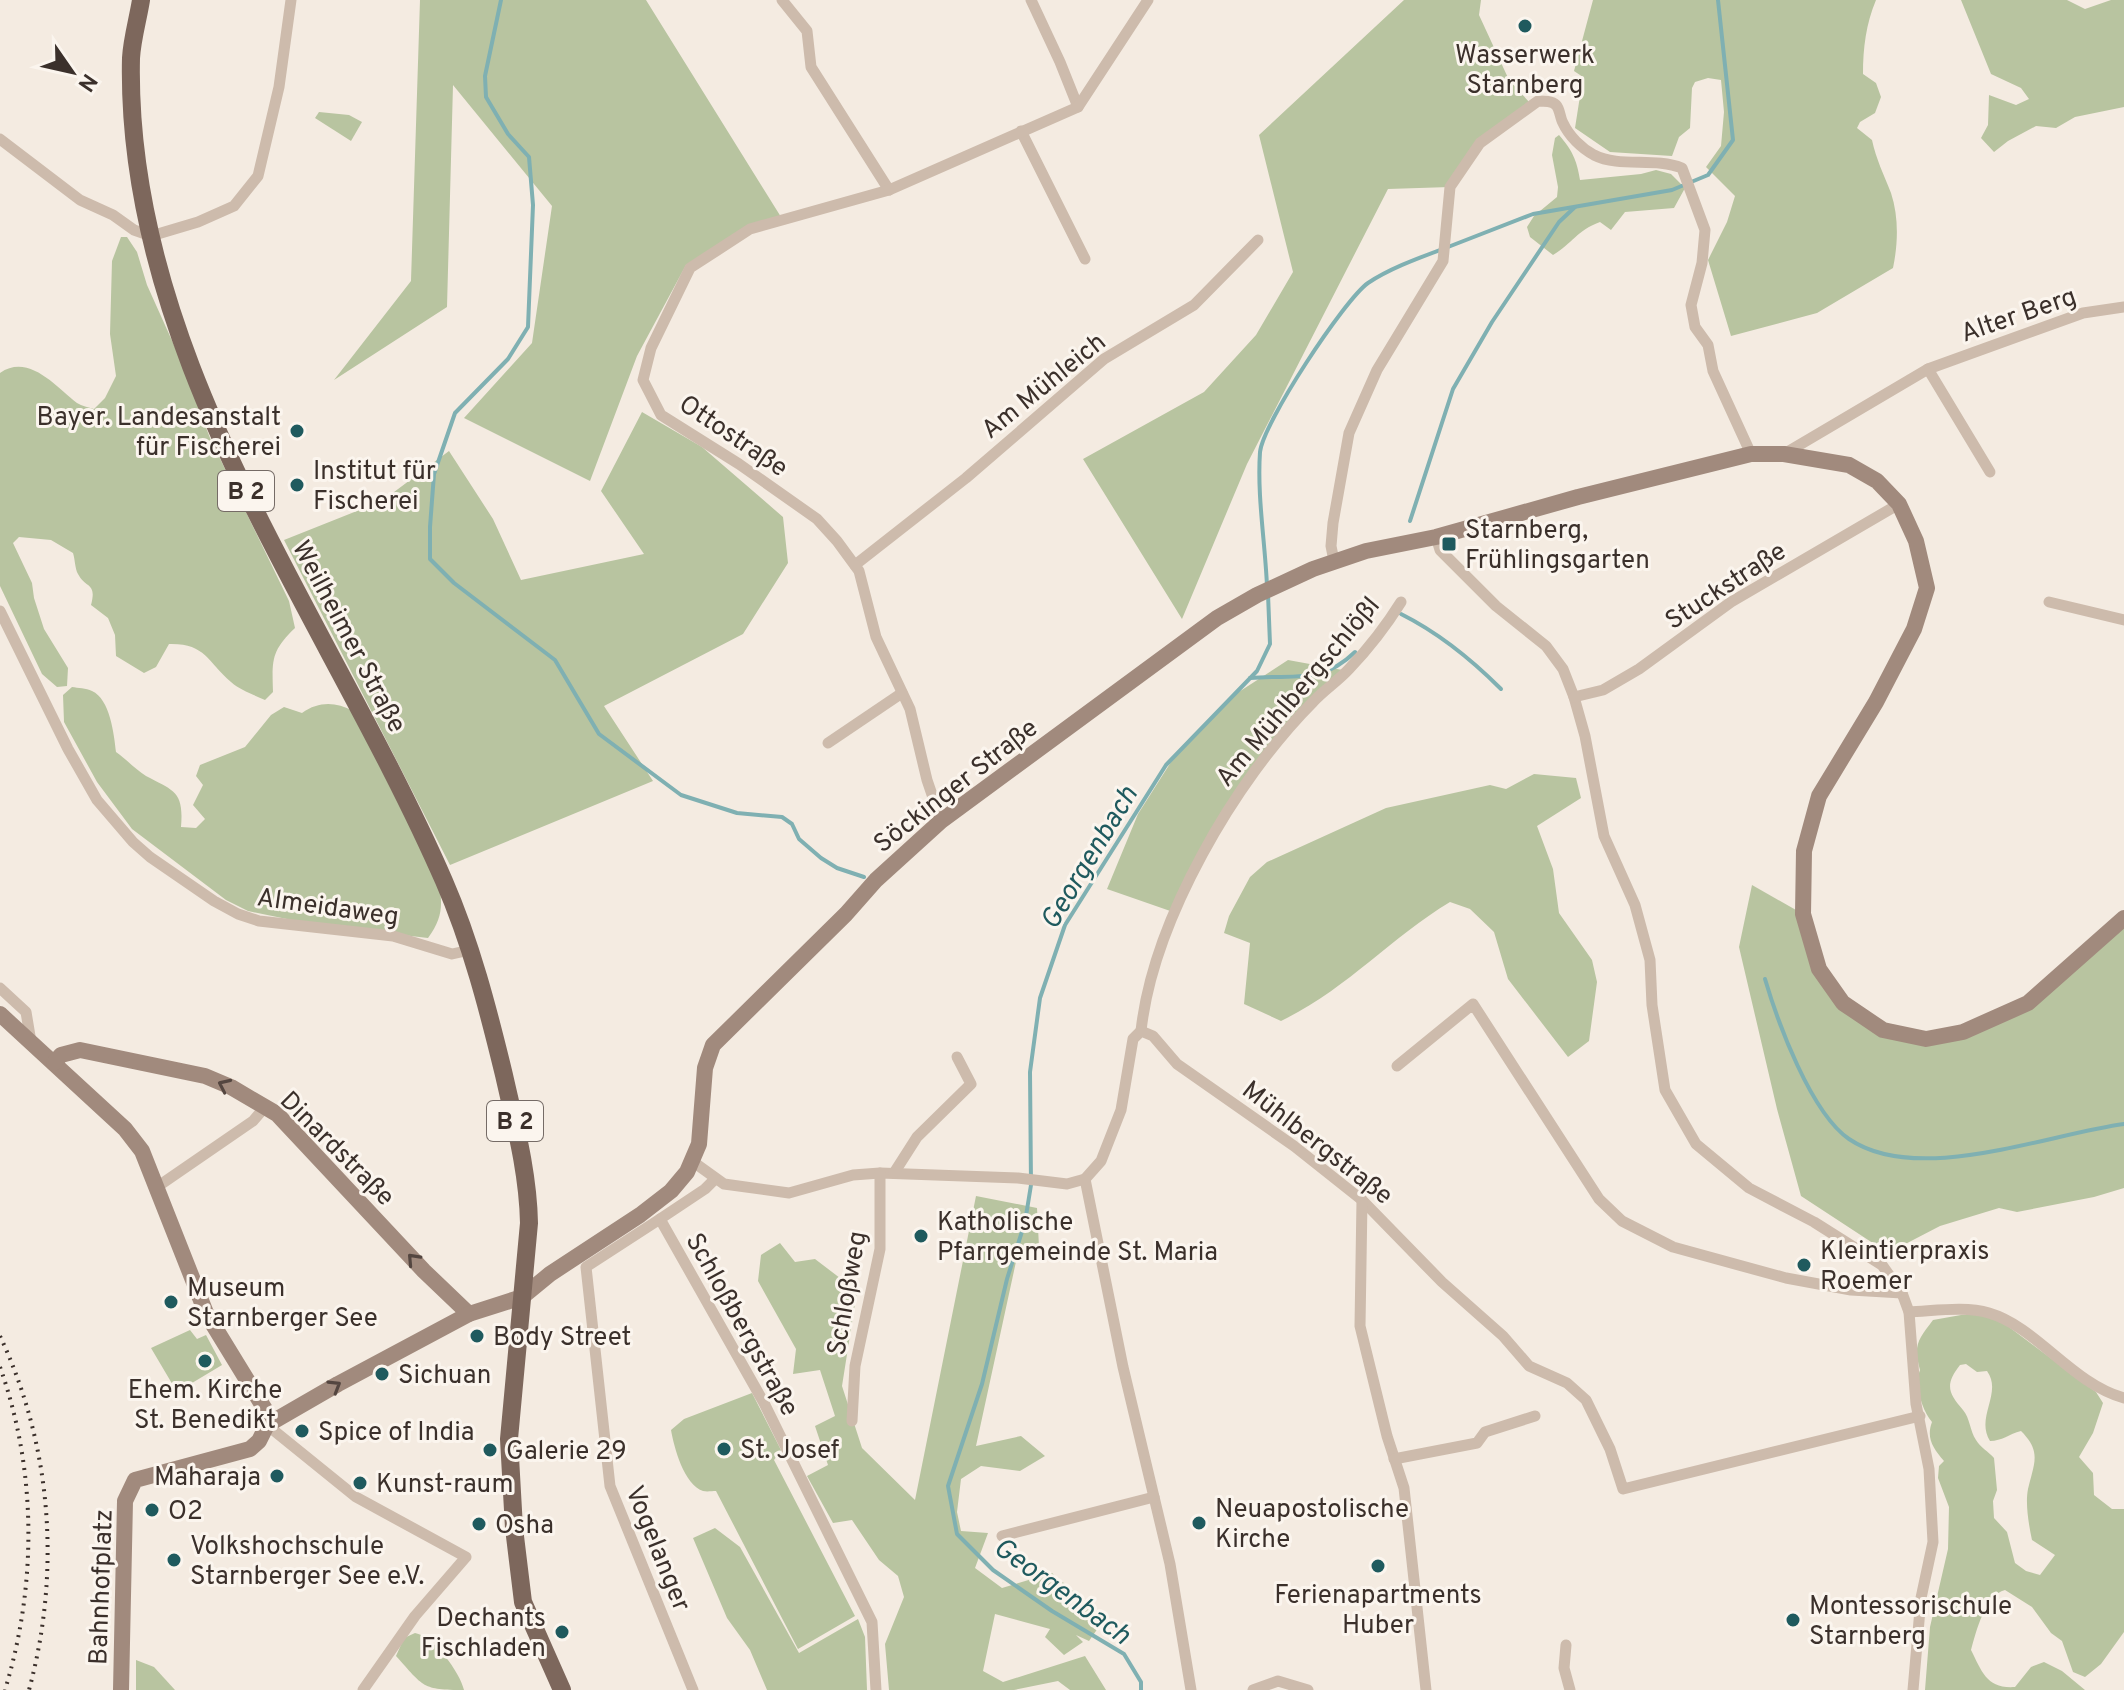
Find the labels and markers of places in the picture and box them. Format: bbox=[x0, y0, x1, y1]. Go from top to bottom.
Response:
marker: Wasserwerk Starnberg bbox=[1516, 17, 1534, 35]
place label: Wasserwerk Starnberg bbox=[1455, 40, 1595, 103]
place label: Bayer. Landesanstalt für Fischerei bbox=[37, 402, 281, 465]
marker: Bayer. Landesanstalt für Fischerei bbox=[288, 422, 306, 440]
place label: Institut für Fischerei bbox=[313, 456, 436, 519]
marker: Institut für Fischerei bbox=[288, 476, 306, 494]
place label: Starnberg, Frühlingsgarten bbox=[1465, 515, 1650, 578]
marker: Starnberg, Frühlingsgarten bbox=[1440, 535, 1458, 553]
place label: Katholische Pfarrgemeinde St. Maria bbox=[937, 1207, 1218, 1270]
marker: Katholische Pfarrgemeinde St. Maria bbox=[912, 1227, 930, 1245]
place label: Kleintierpraxis Roemer bbox=[1820, 1236, 1989, 1299]
marker: Kleintierpraxis Roemer bbox=[1795, 1256, 1813, 1274]
place label: Museum Starnberger See bbox=[187, 1273, 378, 1336]
marker: Museum Starnberger See bbox=[162, 1293, 180, 1311]
place label: Body Street bbox=[493, 1322, 631, 1355]
marker: Body Street bbox=[468, 1327, 486, 1345]
marker: Ehem. Kirche St. Benedikt bbox=[196, 1352, 214, 1370]
place label: Sichuan bbox=[398, 1360, 491, 1393]
marker: Sichuan bbox=[373, 1365, 391, 1383]
place label: Ehem. Kirche St. Benedikt bbox=[128, 1375, 282, 1438]
place label: Spice of India bbox=[318, 1417, 474, 1450]
marker: Spice of India bbox=[293, 1422, 311, 1440]
place label: St. Josef bbox=[740, 1435, 839, 1468]
place label: Galerie 29 bbox=[506, 1436, 627, 1469]
marker: St. Josef bbox=[715, 1440, 733, 1458]
marker: Galerie 29 bbox=[481, 1441, 499, 1459]
place label: Maharaja bbox=[154, 1462, 261, 1495]
marker: Maharaja bbox=[268, 1467, 286, 1485]
place label: Kunst-raum bbox=[376, 1469, 513, 1502]
marker: Kunst-raum bbox=[351, 1474, 369, 1492]
place label: Neuapostolische Kirche bbox=[1215, 1494, 1409, 1557]
place label: O2 bbox=[168, 1496, 203, 1529]
marker: O2 bbox=[143, 1501, 161, 1519]
place label: Osha bbox=[495, 1510, 554, 1543]
marker: Neuapostolische Kirche bbox=[1190, 1514, 1208, 1532]
marker: Osha bbox=[470, 1515, 488, 1533]
place label: Volkshochschule Starnberger See e.V. bbox=[190, 1531, 424, 1594]
marker: Volkshochschule Starnberger See e.V. bbox=[165, 1551, 183, 1569]
marker: Ferienapartments Huber bbox=[1369, 1557, 1387, 1575]
place label: Ferienapartments Huber bbox=[1274, 1580, 1482, 1643]
place label: Montessorischule Starnberg bbox=[1809, 1591, 2012, 1654]
place label: Dechants Fischladen bbox=[421, 1603, 546, 1666]
marker: Montessorischule Starnberg bbox=[1784, 1611, 1802, 1629]
marker: Dechants Fischladen bbox=[553, 1623, 571, 1641]

